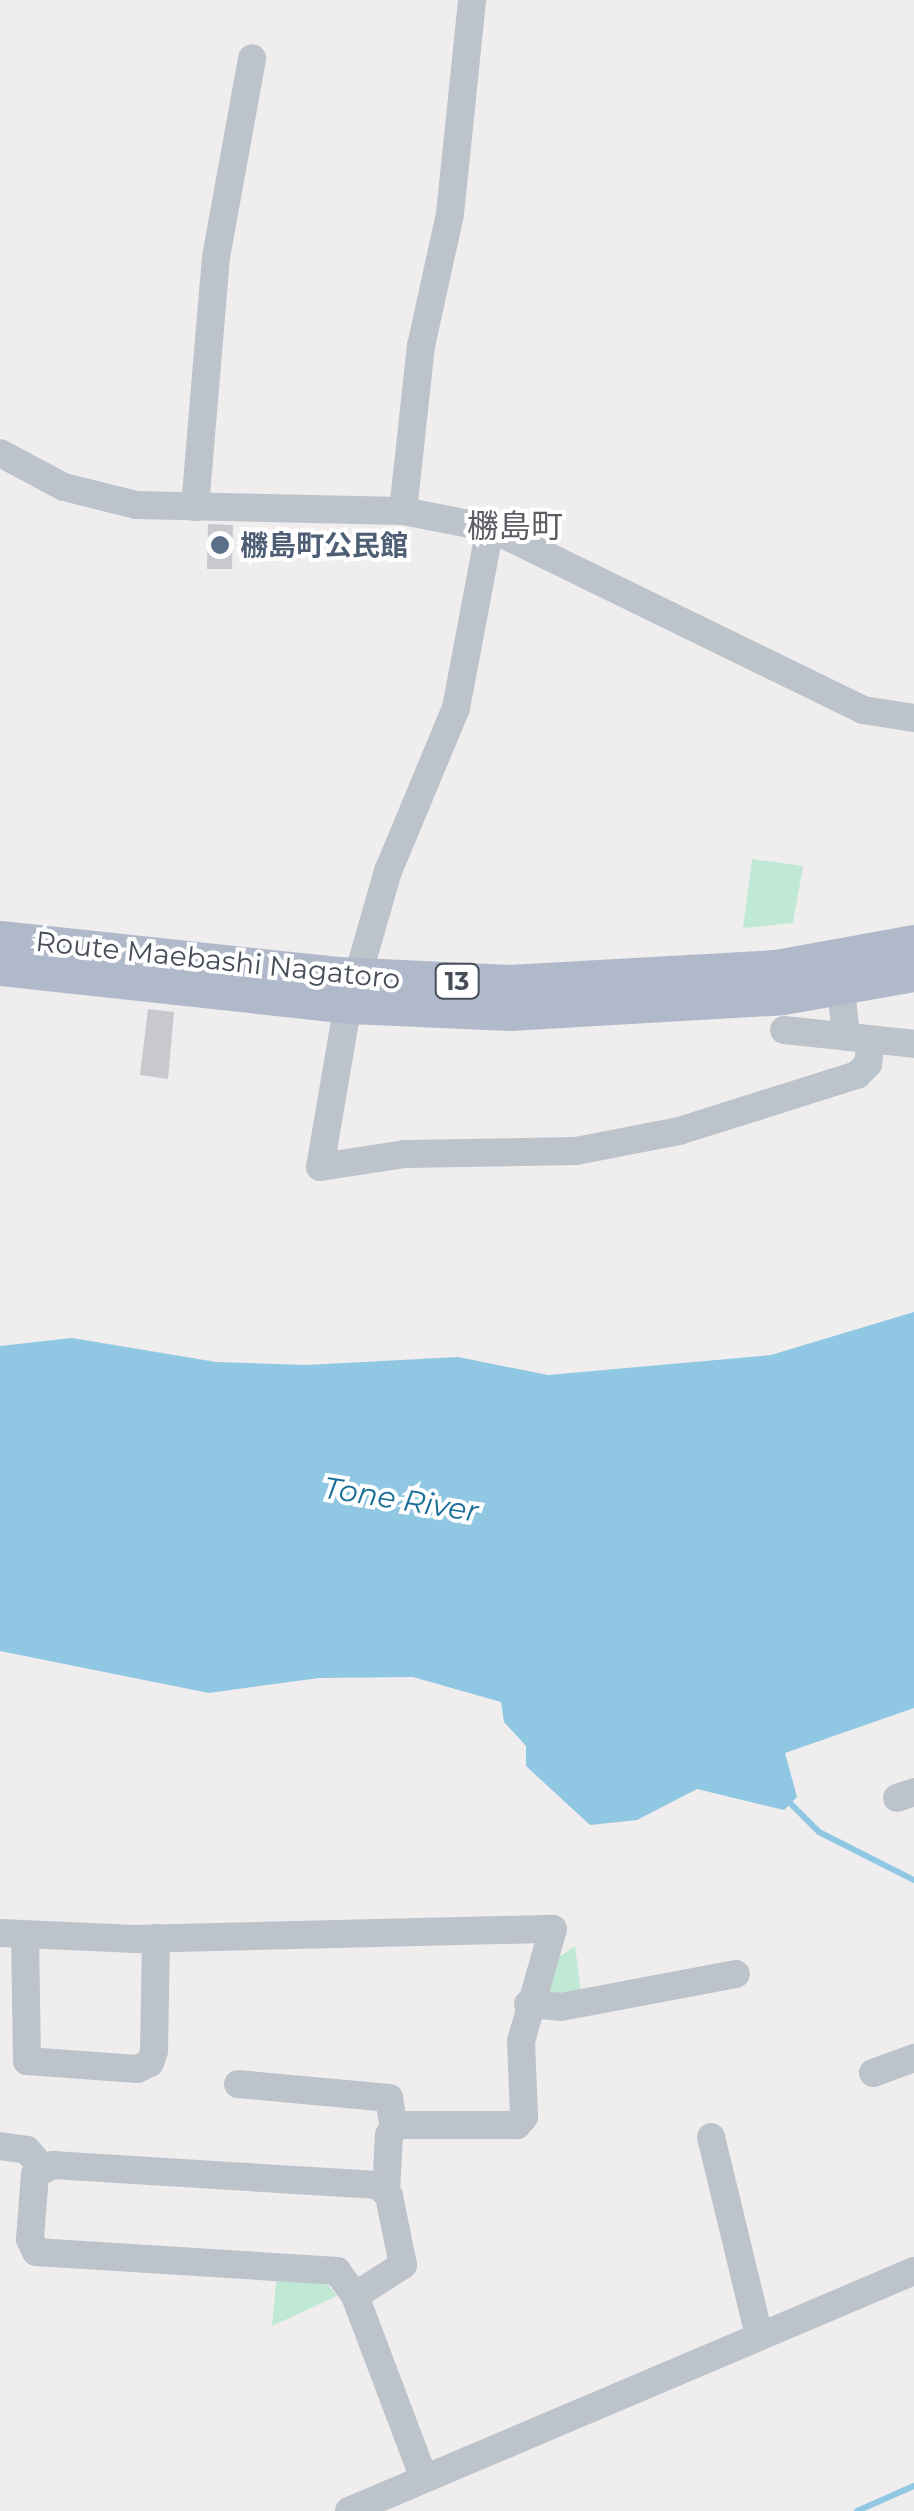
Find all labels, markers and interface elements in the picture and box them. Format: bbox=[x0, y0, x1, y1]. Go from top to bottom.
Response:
district label: 橳島町 bbox=[467, 507, 563, 545]
place label: 橳島町公民館 bbox=[240, 528, 408, 562]
marker: 橳島町公民館 bbox=[209, 534, 231, 556]
street label: Route Maebashi Nagatoro bbox=[34, 924, 402, 996]
road number: 13 bbox=[434, 961, 480, 1001]
water label: Tone River bbox=[321, 1470, 481, 1530]

